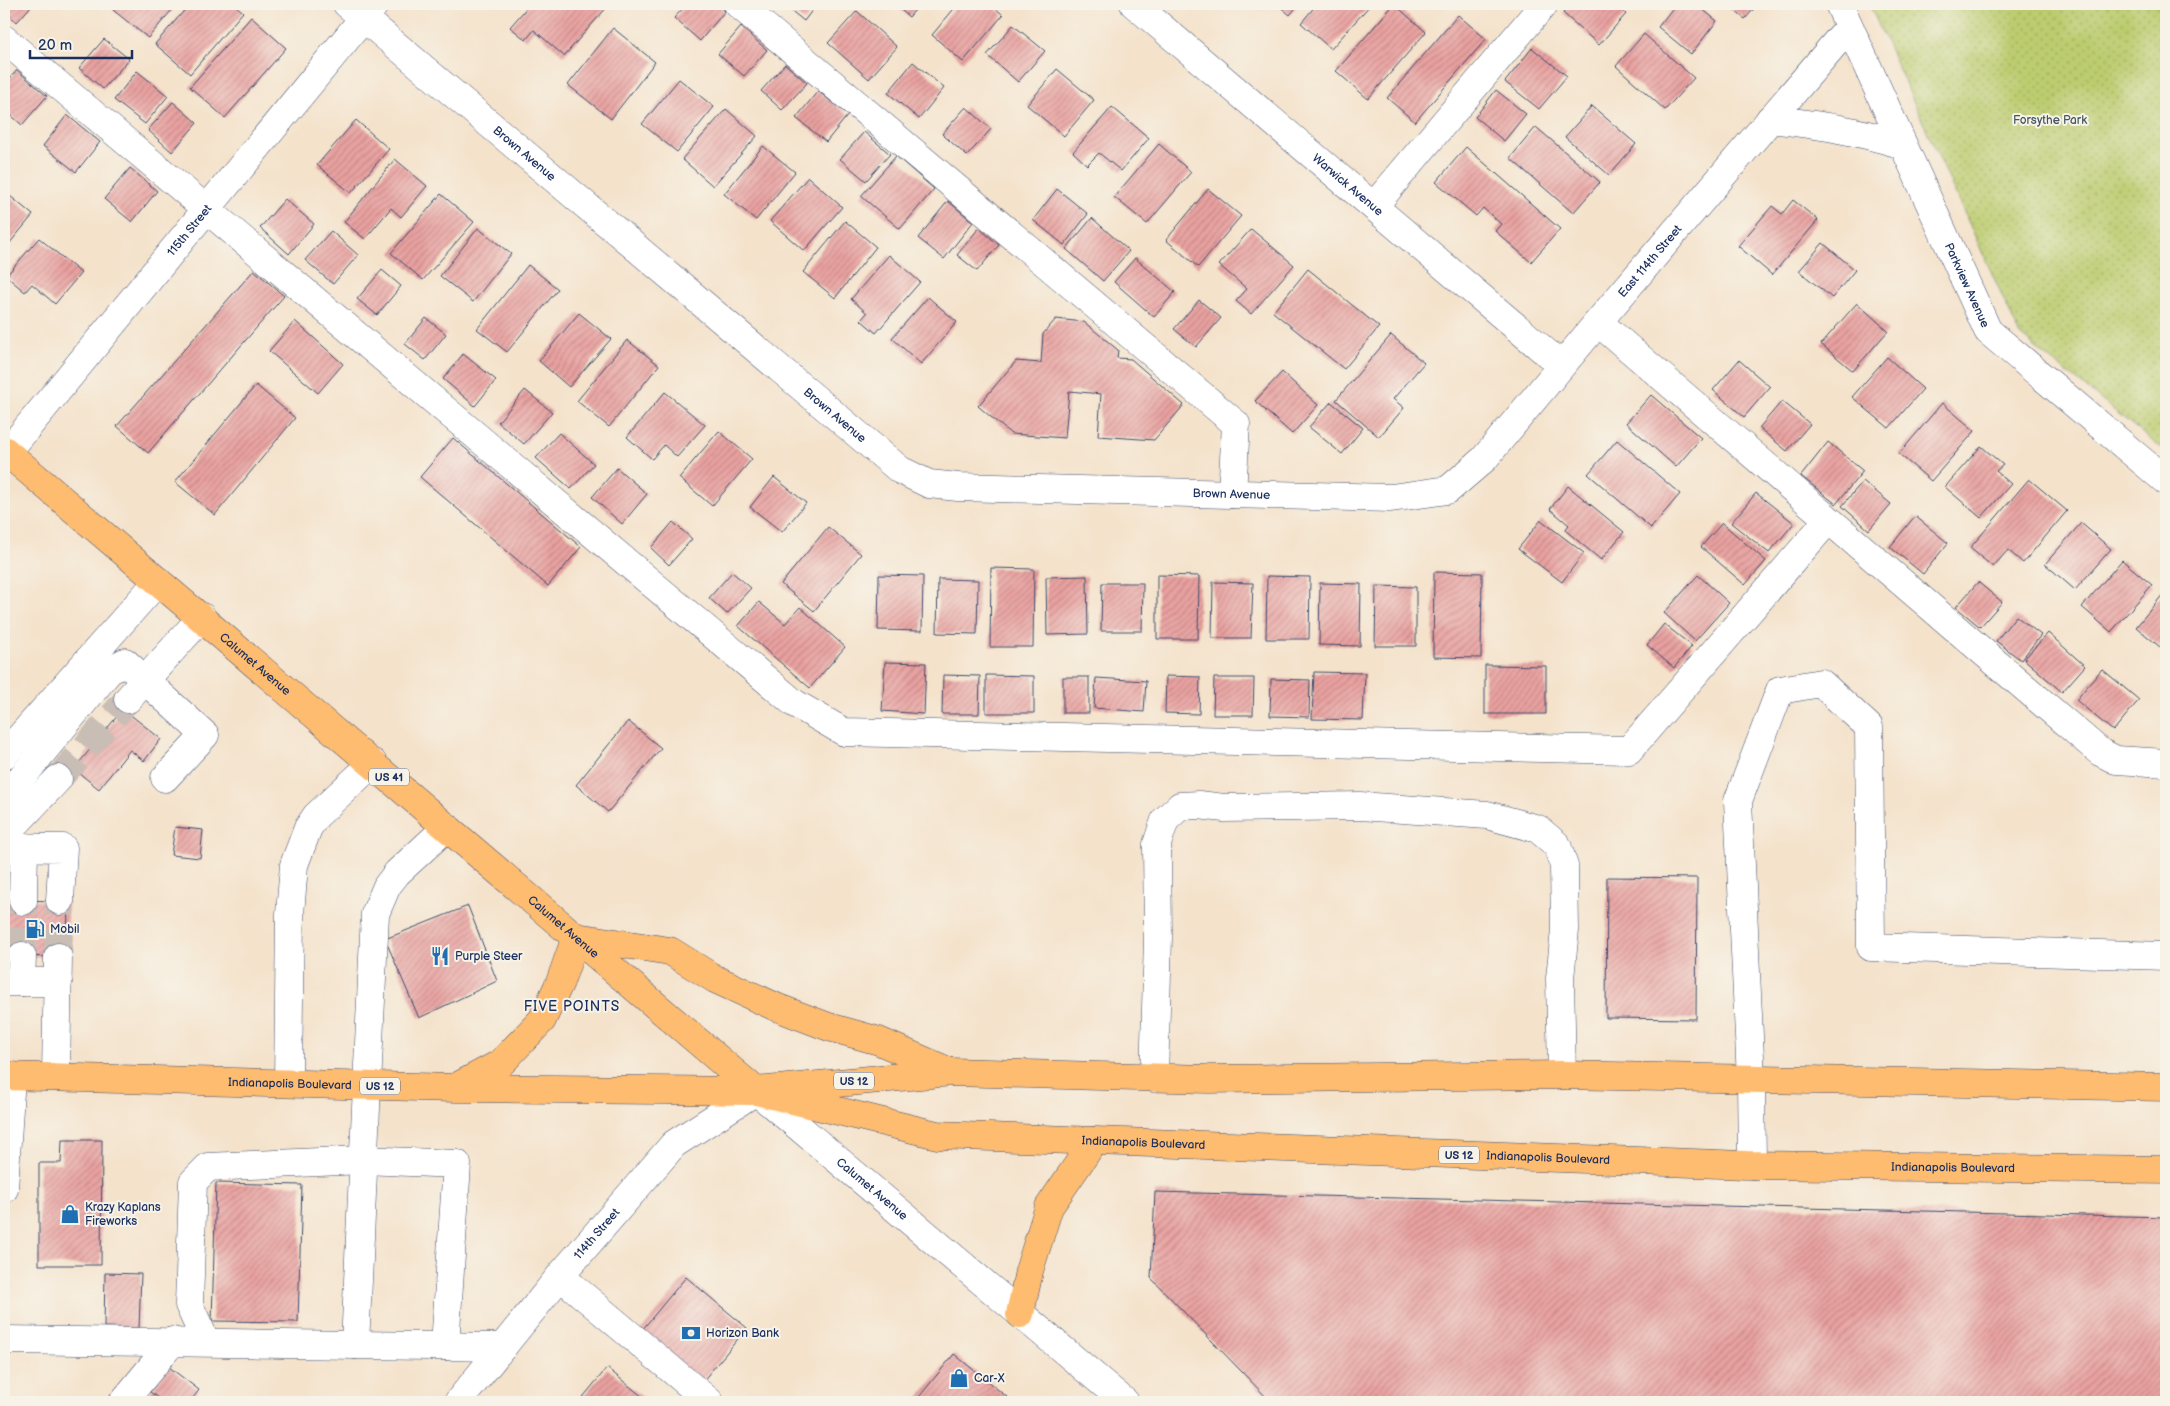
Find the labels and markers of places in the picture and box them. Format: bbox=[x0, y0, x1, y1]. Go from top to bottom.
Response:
fuel station icon: Mobil bbox=[24, 918, 46, 940]
place label: Mobil bbox=[50, 922, 79, 937]
restaurant icon: Purple Steer bbox=[429, 945, 451, 967]
place label: Purple Steer bbox=[455, 949, 523, 964]
place label: Krazy Kaplans Fireworks bbox=[85, 1200, 161, 1229]
shop icon: Krazy Kaplans Fireworks bbox=[59, 1203, 81, 1225]
bank icon: Horizon Bank bbox=[680, 1322, 702, 1344]
place label: Horizon Bank bbox=[706, 1326, 779, 1341]
shop icon: Car-X bbox=[948, 1367, 970, 1389]
place label: Car-X bbox=[974, 1371, 1005, 1386]

